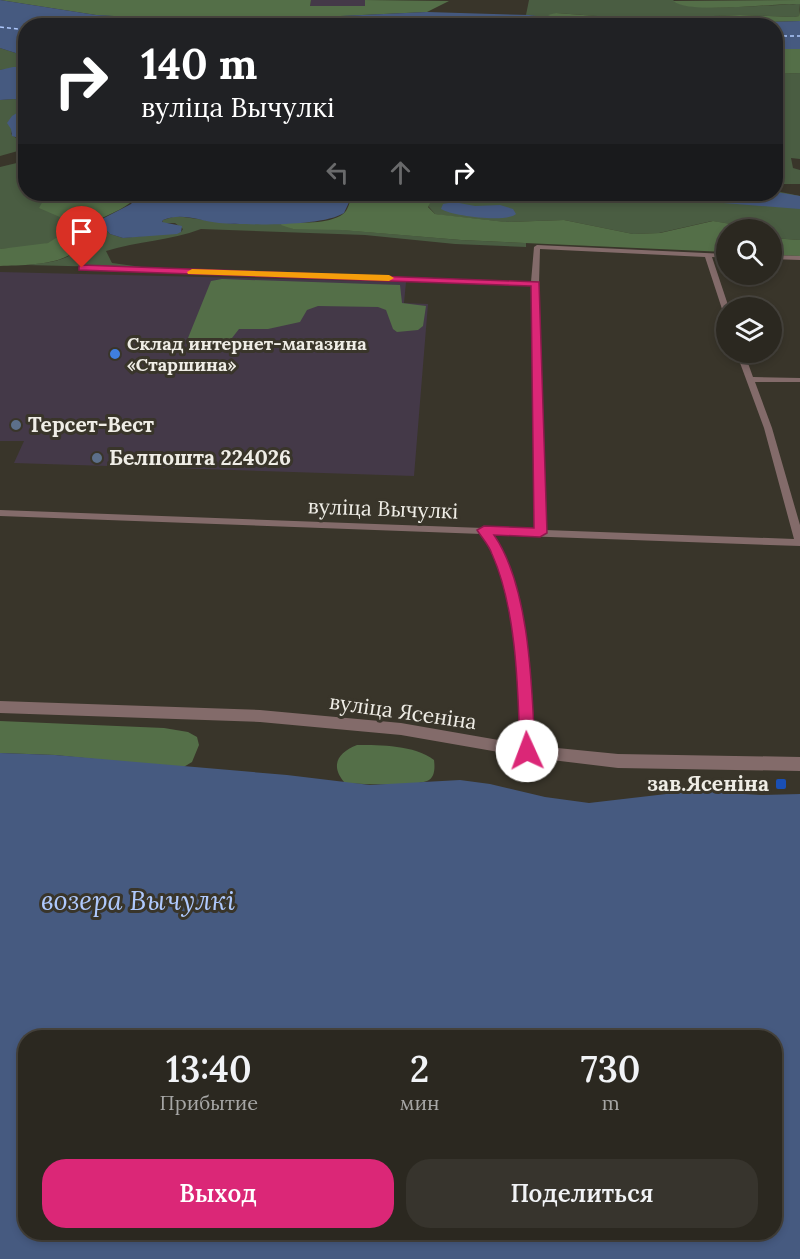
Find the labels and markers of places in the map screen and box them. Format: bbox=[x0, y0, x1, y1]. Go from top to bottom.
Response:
pin bbox=[56, 206, 107, 268]
place label: Склад интернет-магазина «Старшина» bbox=[127, 332, 367, 376]
marker: Склад интернет-магазина «Старшина» bbox=[108, 347, 122, 361]
place label: Терсет-Вест bbox=[28, 411, 154, 438]
marker: Терсет-Вест bbox=[9, 418, 23, 432]
place label: Белпошта 224026 bbox=[109, 444, 291, 471]
marker: Белпошта 224026 bbox=[90, 451, 104, 465]
place label: зав.Ясеніна bbox=[647, 770, 769, 797]
marker: зав.Ясеніна bbox=[774, 777, 788, 791]

